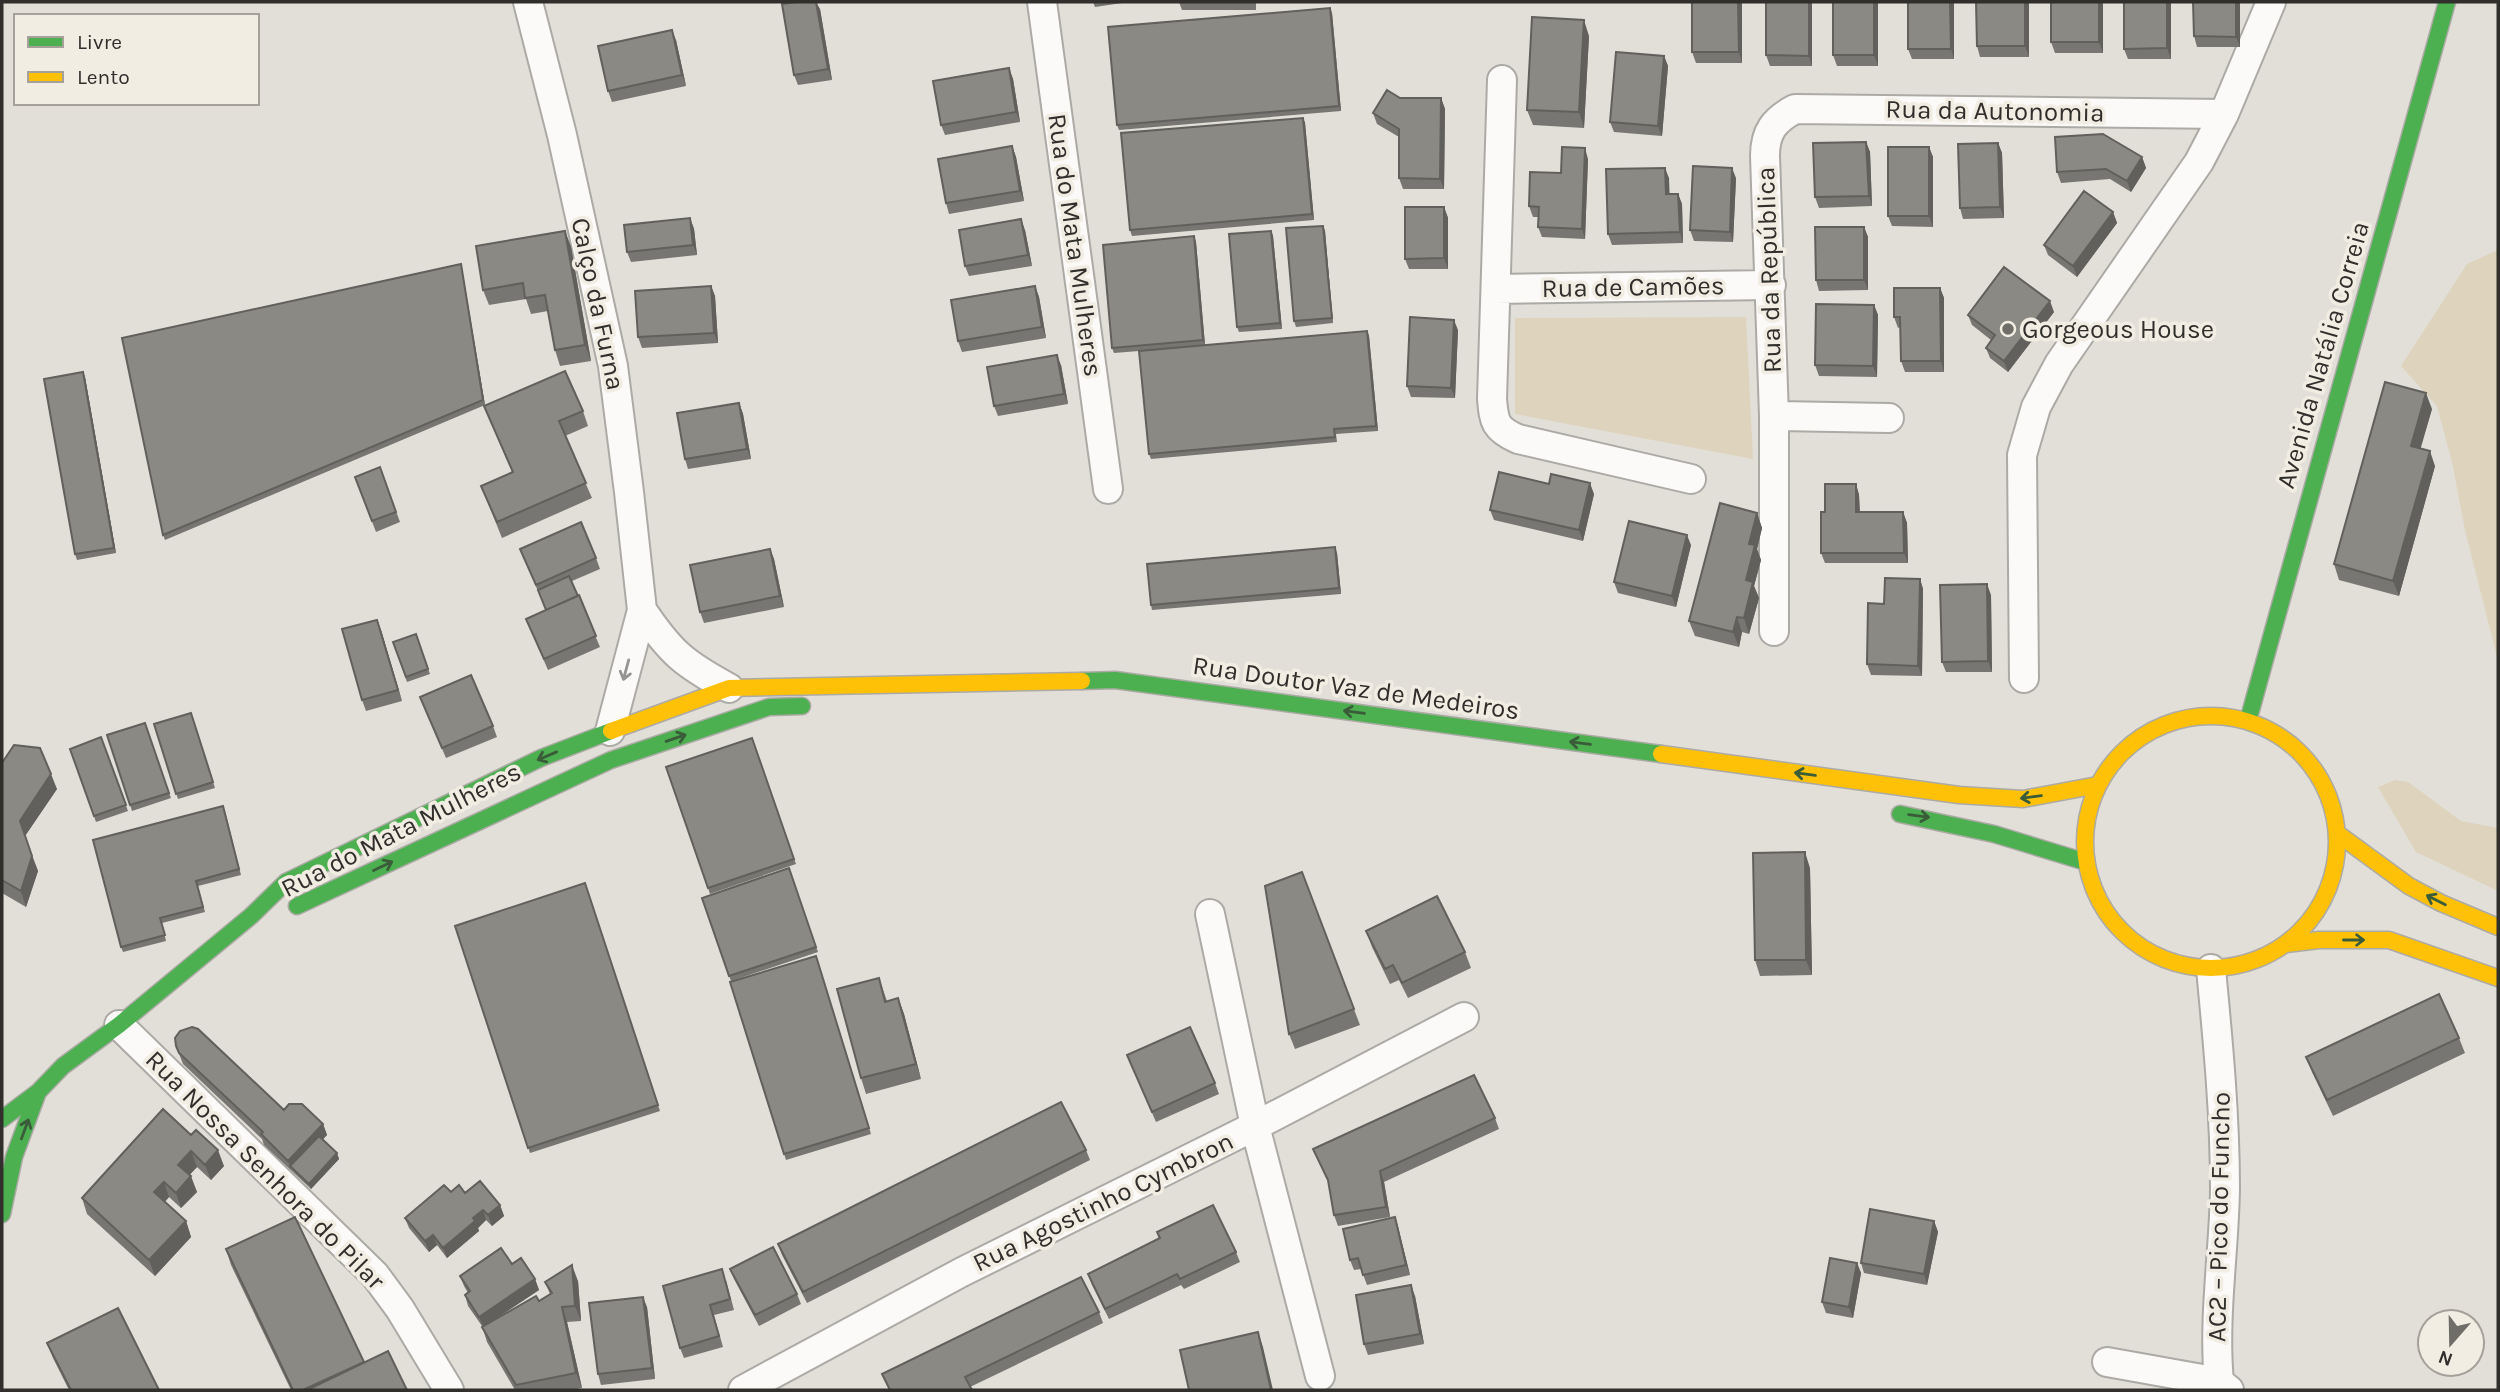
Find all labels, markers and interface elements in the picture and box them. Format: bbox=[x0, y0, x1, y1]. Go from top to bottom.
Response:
legend bbox=[14, 14, 259, 105]
text: Livre bbox=[77, 30, 122, 54]
text: Lento bbox=[77, 65, 130, 89]
street label: Rua da Autonomia bbox=[1885, 94, 2105, 128]
street label: Rua do Mata Mulheres bbox=[1041, 112, 1109, 378]
street label: Rua da República bbox=[1750, 166, 1788, 374]
street label: Calço da Furna bbox=[565, 215, 631, 393]
street label: Avenida Natália Correia bbox=[2270, 218, 2376, 492]
street label: Rua de Camões bbox=[1541, 270, 1725, 304]
place label: Gorgeous House bbox=[2022, 314, 2214, 345]
marker: Gorgeous House bbox=[2000, 321, 2016, 337]
street label: Rua Doutor Vaz de Medeiros bbox=[1191, 650, 1521, 726]
one-way arrow bbox=[619, 658, 632, 681]
one-way arrow bbox=[1343, 706, 1366, 719]
one-way arrow bbox=[665, 731, 687, 744]
one-way arrow bbox=[1569, 736, 1591, 749]
one-way arrow bbox=[537, 751, 558, 764]
street label: Rua do Mata Mulheres bbox=[276, 756, 526, 904]
one-way arrow bbox=[1794, 767, 1817, 780]
one-way arrow bbox=[2020, 790, 2043, 803]
one-way arrow bbox=[1907, 810, 1930, 823]
one-way arrow bbox=[372, 859, 393, 872]
one-way arrow bbox=[2426, 892, 2447, 906]
one-way arrow bbox=[2342, 933, 2365, 947]
street label: Rua Nossa Senhora do Pilar bbox=[139, 1044, 391, 1296]
street label: AC2 – Pico do Funcho bbox=[2201, 1092, 2237, 1342]
one-way arrow bbox=[20, 1118, 32, 1140]
street label: Rua Agostinho Cymbron bbox=[968, 1125, 1238, 1279]
north arrow bbox=[2416, 1308, 2486, 1378]
text: N bbox=[2435, 1345, 2456, 1371]

